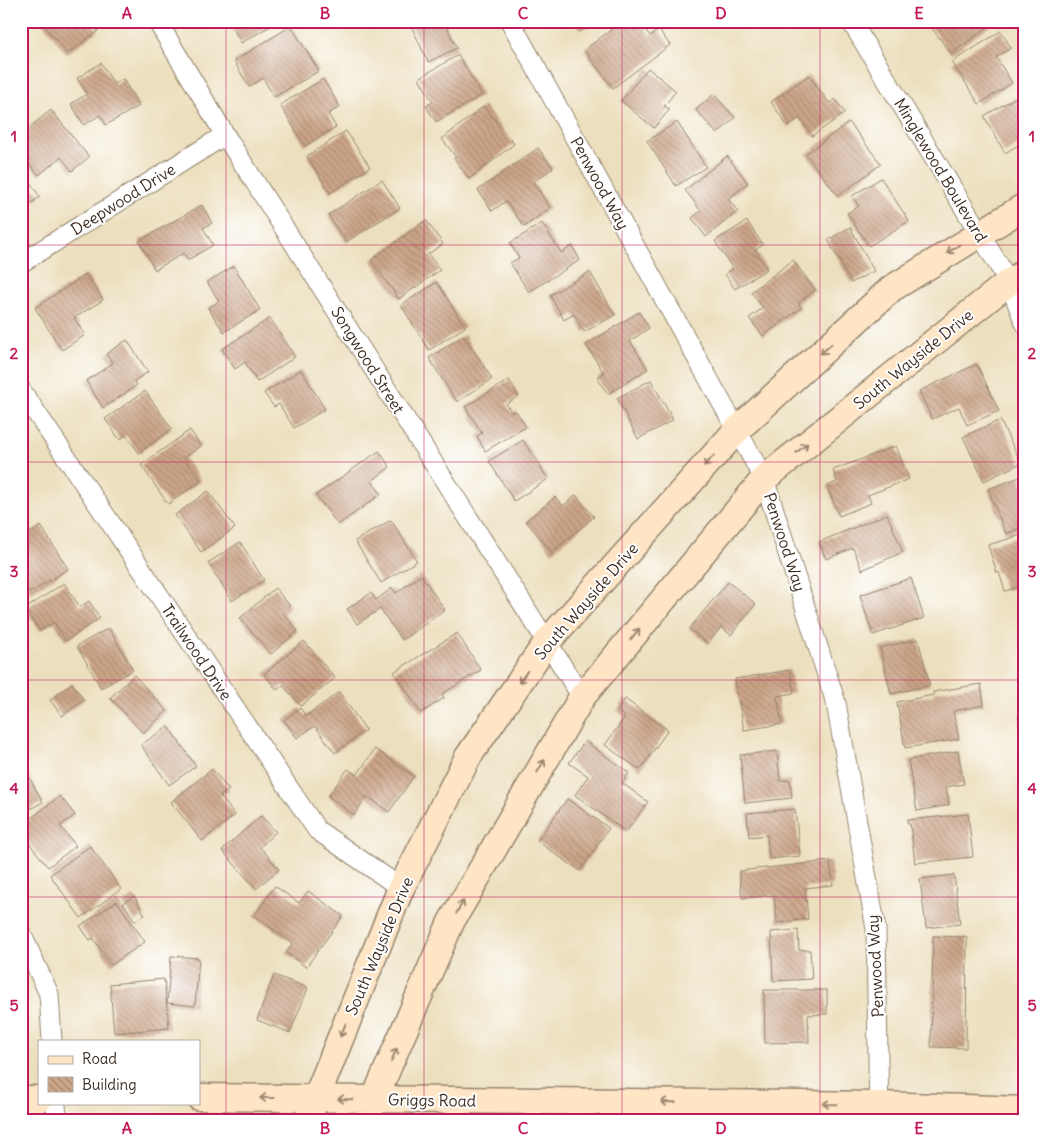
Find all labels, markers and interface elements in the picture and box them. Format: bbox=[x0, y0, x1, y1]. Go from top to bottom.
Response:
text: A bbox=[122, 3, 132, 23]
text: B bbox=[320, 3, 331, 23]
text: C bbox=[518, 3, 529, 23]
text: D bbox=[715, 3, 727, 23]
text: E bbox=[914, 3, 924, 23]
street label: Minglewood Boulevard bbox=[890, 94, 992, 246]
text: 1 bbox=[11, 126, 17, 146]
text: 1 bbox=[1029, 126, 1035, 146]
street label: Penwood Way bbox=[566, 133, 634, 233]
street label: Deepwood Drive bbox=[67, 159, 179, 239]
one-way arrow bbox=[947, 245, 961, 255]
street label: Songwood Street bbox=[327, 303, 409, 418]
street label: South Wayside Drive bbox=[849, 305, 977, 413]
text: 2 bbox=[10, 343, 19, 363]
one-way arrow bbox=[819, 343, 832, 355]
text: 2 bbox=[1028, 343, 1037, 363]
one-way arrow bbox=[796, 443, 809, 454]
one-way arrow bbox=[703, 455, 714, 468]
street label: Penwood Way bbox=[760, 490, 810, 594]
street label: South Wayside Drive bbox=[530, 538, 642, 664]
text: 3 bbox=[9, 561, 19, 581]
text: 3 bbox=[1027, 561, 1037, 581]
street label: Trailwood Drive bbox=[158, 600, 236, 704]
one-way arrow bbox=[629, 627, 640, 640]
one-way arrow bbox=[518, 670, 528, 684]
one-way arrow bbox=[537, 760, 547, 774]
text: 4 bbox=[9, 778, 19, 798]
text: 4 bbox=[1027, 778, 1037, 798]
street label: South Wayside Drive bbox=[341, 874, 417, 1018]
one-way arrow bbox=[455, 900, 465, 914]
street label: Penwood Way bbox=[862, 914, 888, 1018]
text: 5 bbox=[9, 995, 19, 1015]
text: 5 bbox=[1027, 995, 1037, 1015]
one-way arrow bbox=[338, 1022, 348, 1037]
legend bbox=[38, 1040, 200, 1104]
one-way arrow bbox=[389, 1048, 399, 1063]
text: Road bbox=[82, 1049, 117, 1068]
text: Building bbox=[82, 1075, 137, 1094]
street label: Griggs Road bbox=[388, 1089, 476, 1111]
one-way arrow bbox=[259, 1093, 276, 1103]
one-way arrow bbox=[337, 1094, 354, 1104]
one-way arrow bbox=[660, 1098, 676, 1107]
one-way arrow bbox=[823, 1099, 839, 1109]
text: A bbox=[122, 1118, 132, 1138]
text: B bbox=[320, 1118, 331, 1138]
text: C bbox=[518, 1118, 529, 1138]
text: D bbox=[715, 1118, 727, 1138]
text: E bbox=[914, 1118, 924, 1138]

